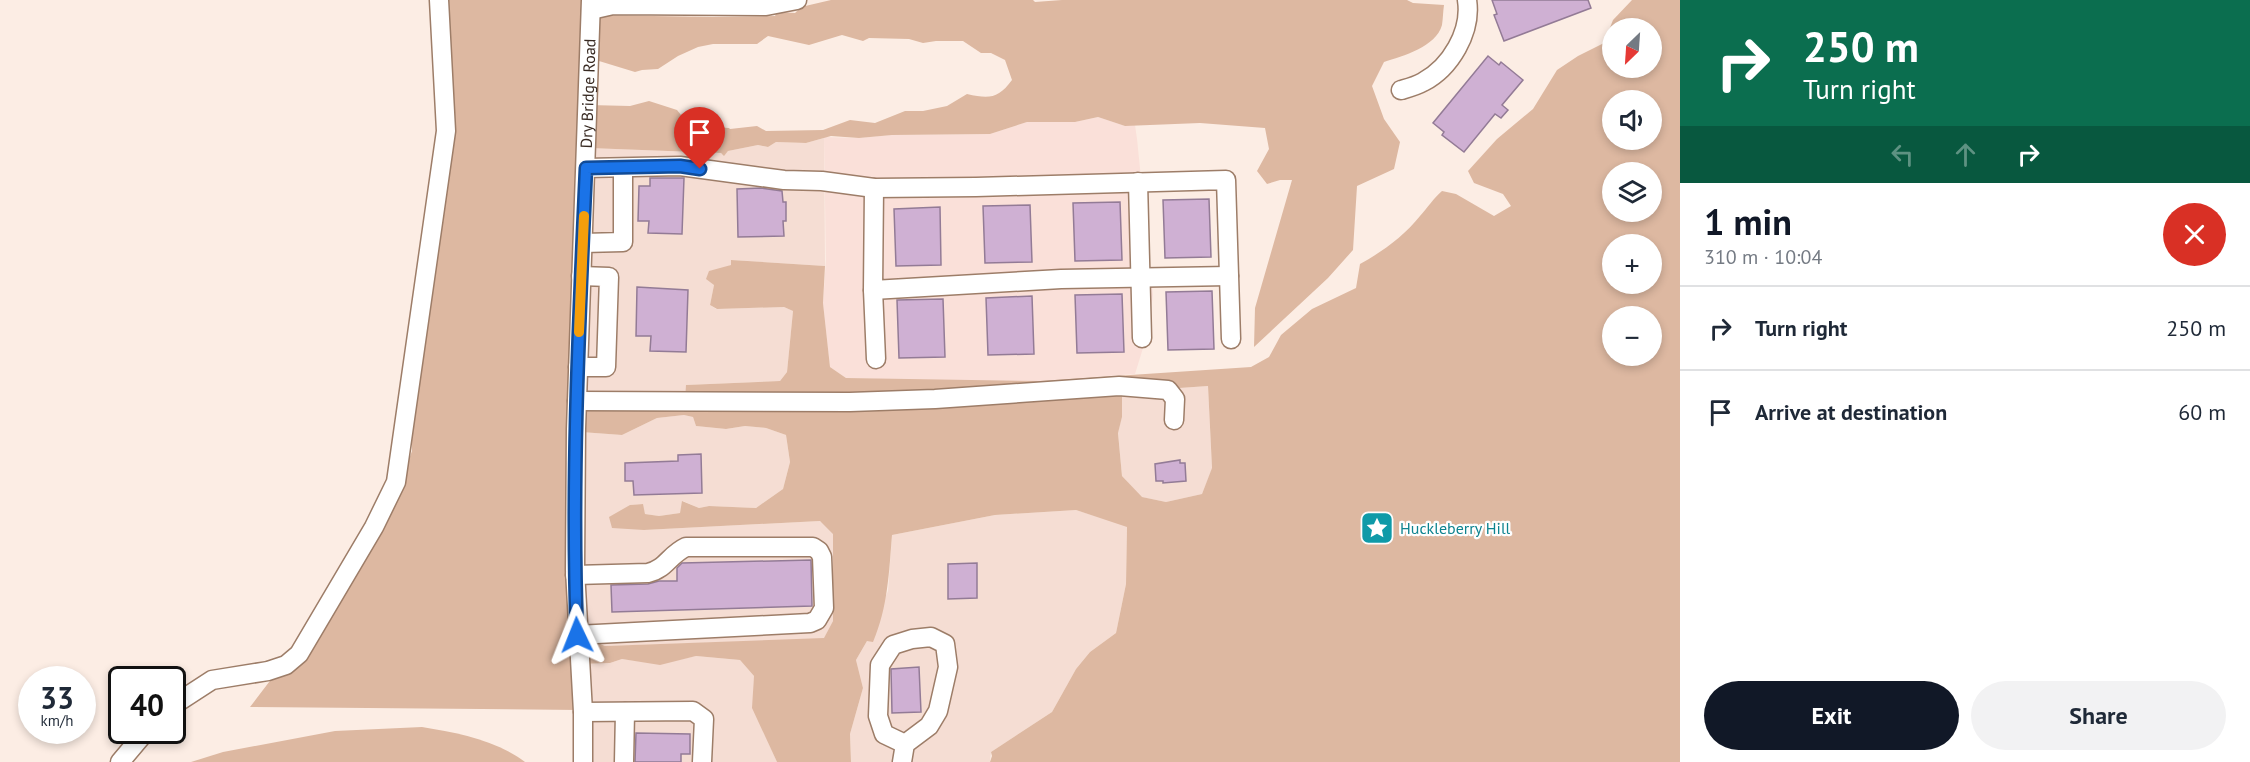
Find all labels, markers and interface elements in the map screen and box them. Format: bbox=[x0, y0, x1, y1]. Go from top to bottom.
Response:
north arrow bbox=[1602, 18, 1662, 78]
map controls bbox=[1602, 18, 1662, 366]
text: 250 m bbox=[1803, 19, 1919, 74]
icon: right bbox=[1704, 24, 1782, 102]
street label: Dry Bridge Road bbox=[576, 38, 600, 149]
text: Turn right bbox=[1803, 72, 1916, 106]
button: sound bbox=[1602, 90, 1662, 150]
pin bbox=[674, 107, 725, 169]
icon: arrive bbox=[683, 116, 716, 149]
icon: left bbox=[1886, 138, 1919, 171]
icon: ahead bbox=[1949, 138, 1982, 171]
icon: right bbox=[2012, 138, 2045, 171]
button: layers bbox=[1602, 162, 1662, 222]
text: 1 min bbox=[1704, 198, 1792, 245]
button: close bbox=[2163, 203, 2226, 266]
button: + bbox=[1602, 234, 1662, 294]
text: 310 m · 10:04 bbox=[1704, 244, 1822, 270]
button: − bbox=[1602, 306, 1662, 366]
icon: right bbox=[1704, 312, 1737, 345]
text: Turn right bbox=[1755, 314, 1847, 342]
text: 250 m bbox=[2166, 314, 2226, 342]
icon: arrive bbox=[1704, 396, 1737, 429]
text: Arrive at destination bbox=[1755, 398, 1947, 426]
text: 60 m bbox=[2178, 398, 2226, 426]
place icon: Huckleberry Hill bbox=[1359, 510, 1395, 546]
place label: Huckleberry Hill bbox=[1400, 518, 1511, 538]
position arrow bbox=[545, 603, 609, 667]
speed limit sign: 40 bbox=[108, 666, 186, 744]
text: 33 bbox=[40, 678, 74, 717]
button: Exit bbox=[1704, 681, 1959, 750]
button: Share bbox=[1971, 681, 2226, 750]
text: km/h bbox=[41, 711, 73, 730]

